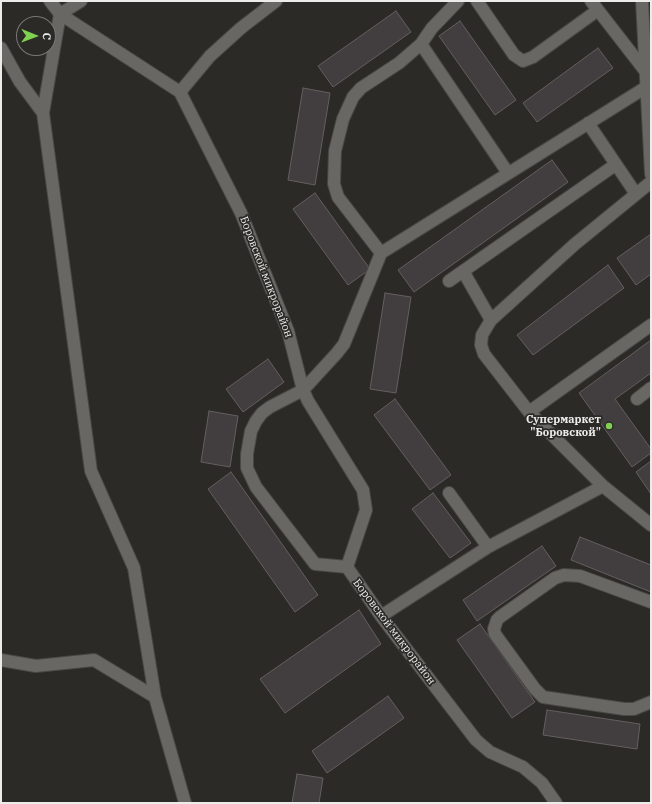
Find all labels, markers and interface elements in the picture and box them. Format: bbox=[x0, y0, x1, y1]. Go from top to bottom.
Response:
north arrow bbox=[16, 16, 56, 56]
text: С bbox=[40, 32, 54, 40]
street label: Боровской микрорайон bbox=[237, 214, 295, 340]
place label: Супермаркет "Боровской" bbox=[526, 413, 601, 439]
marker: Супермаркет "Боровской" bbox=[604, 421, 614, 431]
street label: Боровской микрорайон bbox=[350, 577, 438, 687]

